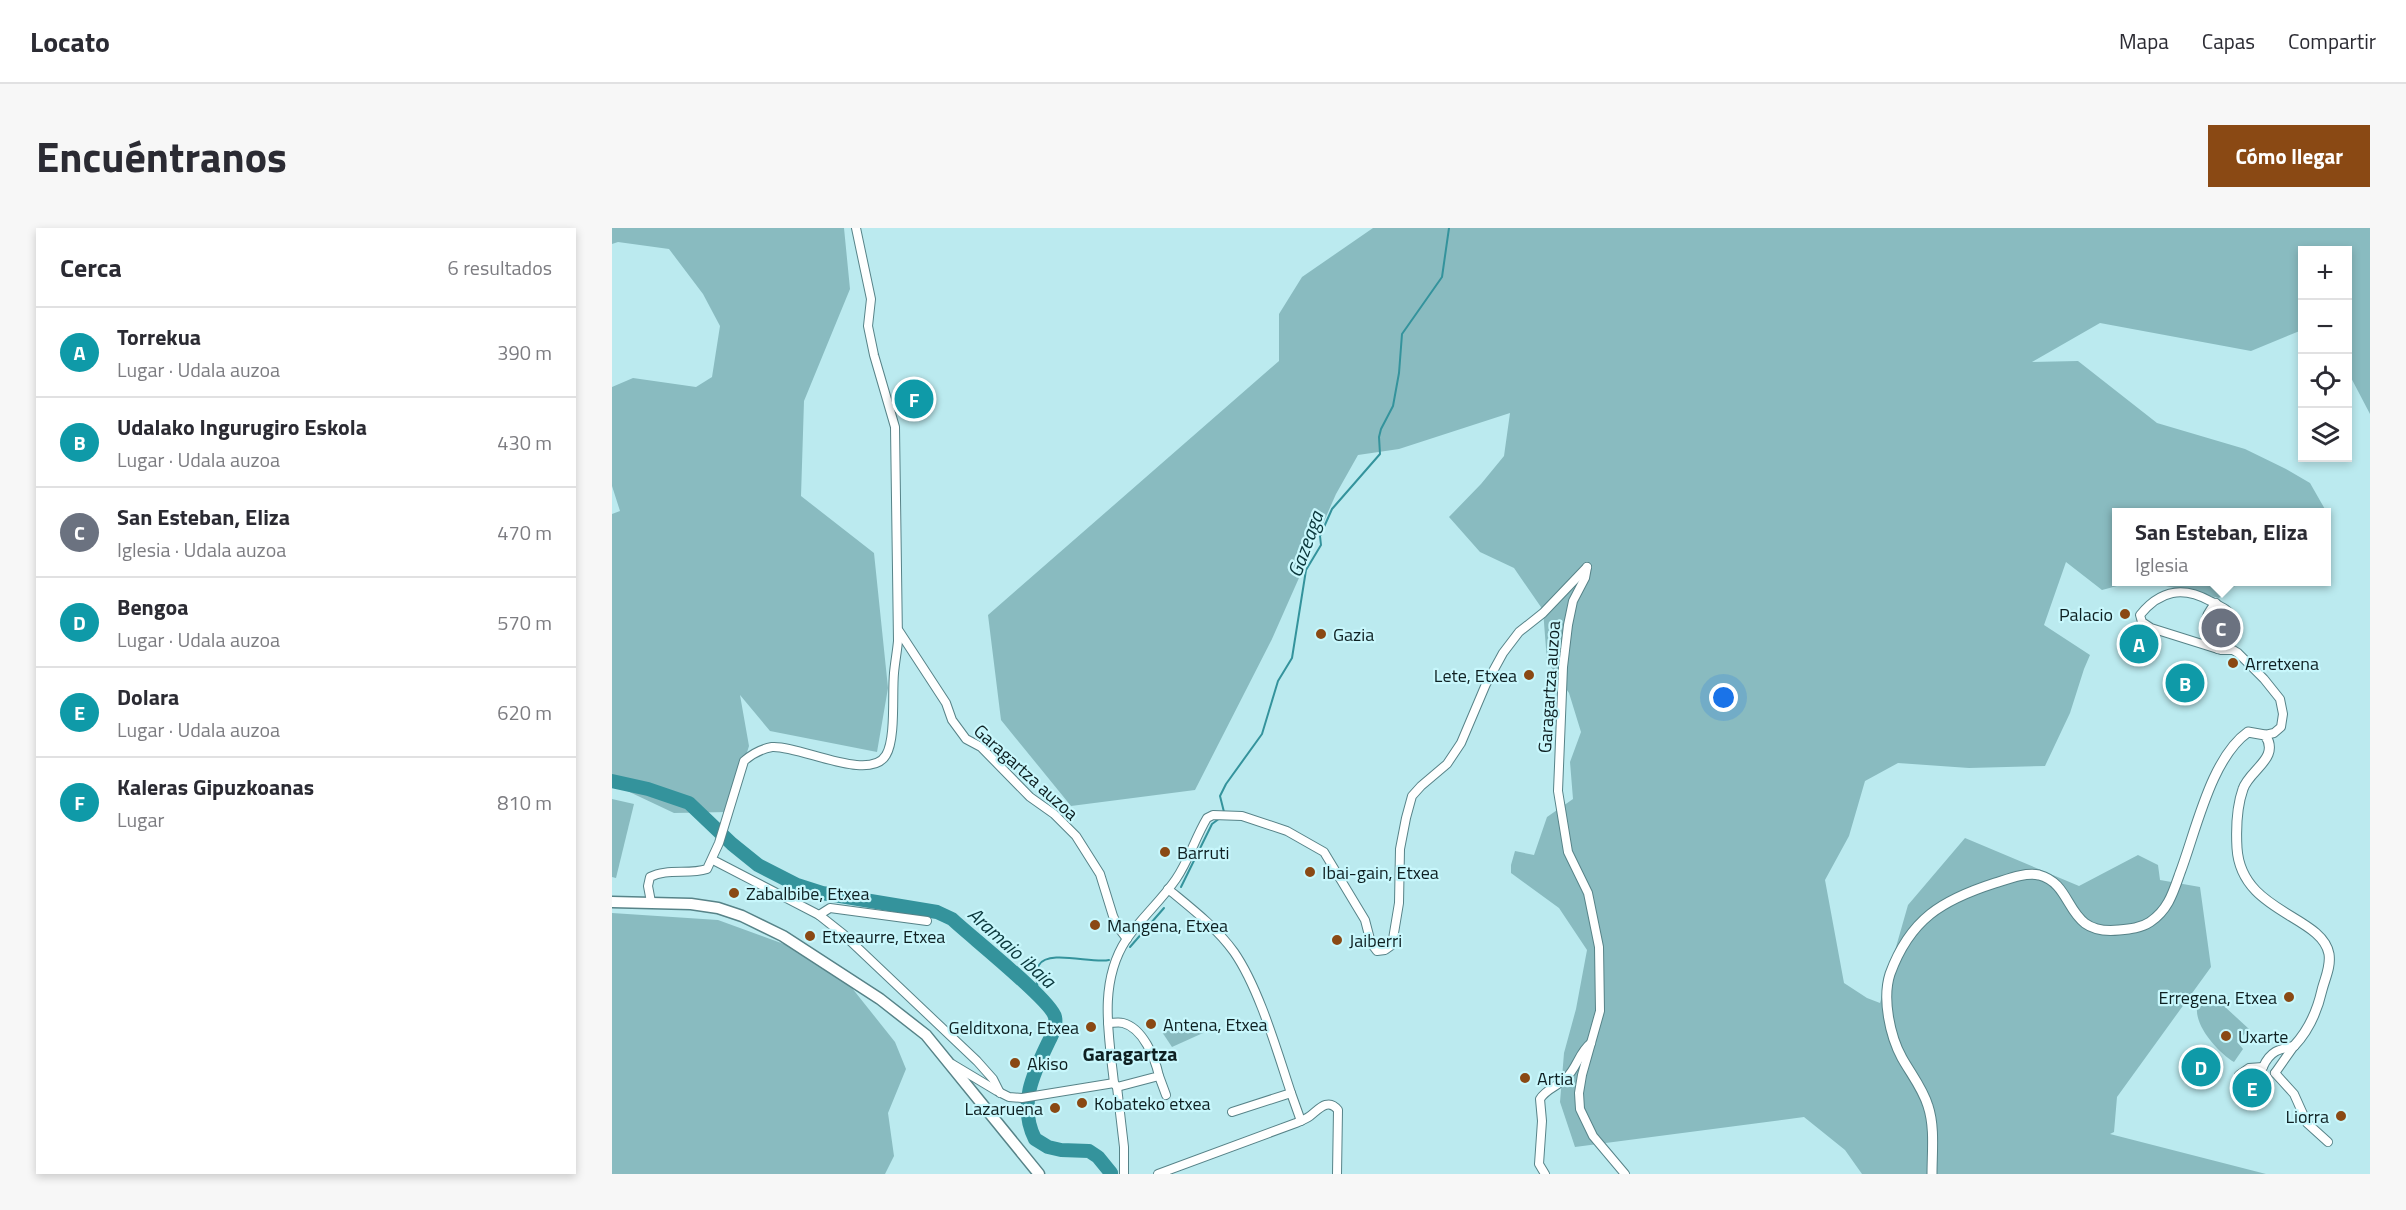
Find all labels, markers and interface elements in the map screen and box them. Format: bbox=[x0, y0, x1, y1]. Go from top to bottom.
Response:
text: Locato bbox=[30, 20, 110, 63]
text: Mapa bbox=[2119, 25, 2169, 57]
text: Capas bbox=[2202, 25, 2255, 57]
text: Compartir bbox=[2288, 25, 2376, 57]
text: Encuéntranos bbox=[36, 124, 287, 188]
button: Cómo llegar bbox=[2208, 125, 2370, 187]
map controls bbox=[2298, 246, 2352, 462]
button: + bbox=[2298, 246, 2352, 300]
text: Cerca bbox=[60, 248, 122, 287]
text: 6 resultados bbox=[448, 252, 552, 283]
button: − bbox=[2298, 300, 2352, 354]
text: Torrekua bbox=[117, 320, 201, 354]
text: A bbox=[73, 337, 86, 368]
text: 390 m bbox=[497, 337, 552, 368]
text: Lugar · Udala auzoa bbox=[117, 354, 280, 385]
button: locate bbox=[2298, 354, 2352, 408]
pin: F bbox=[894, 376, 934, 422]
button: layers bbox=[2298, 408, 2352, 462]
text: Udalako Ingurugiro Eskola bbox=[117, 410, 367, 444]
text: B bbox=[73, 427, 86, 458]
text: 430 m bbox=[497, 427, 552, 458]
text: Lugar · Udala auzoa bbox=[117, 444, 280, 475]
text: San Esteban, Eliza bbox=[117, 500, 290, 534]
water label: Gazeaga bbox=[1279, 506, 1332, 581]
popup bbox=[2112, 508, 2331, 586]
text: San Esteban, Eliza bbox=[2135, 515, 2308, 549]
text: C bbox=[74, 517, 85, 548]
text: 470 m bbox=[497, 517, 552, 548]
text: Iglesia · Udala auzoa bbox=[117, 534, 286, 565]
text: Iglesia bbox=[2135, 549, 2188, 580]
text: Bengoa bbox=[117, 590, 188, 624]
place label: Palacio bbox=[2059, 601, 2113, 628]
pin: C bbox=[2202, 606, 2240, 650]
text: D bbox=[73, 607, 86, 638]
text: 570 m bbox=[497, 607, 552, 638]
marker: Palacio bbox=[2118, 607, 2132, 621]
street label: Garagartza auzoa bbox=[1531, 620, 1567, 754]
place label: Gazia bbox=[1333, 621, 1374, 648]
pin: A bbox=[2120, 622, 2158, 666]
text: Lugar · Udala auzoa bbox=[117, 624, 280, 655]
marker: Gazia bbox=[1314, 627, 1328, 641]
place label: Arretxena bbox=[2245, 650, 2319, 677]
marker: Arretxena bbox=[2226, 656, 2240, 670]
pin: B bbox=[2166, 660, 2204, 706]
place label: Lete, Etxea bbox=[1434, 662, 1517, 689]
marker: Lete, Etxea bbox=[1522, 668, 1536, 682]
text: Dolara bbox=[117, 680, 179, 714]
your location bbox=[1709, 683, 1738, 712]
text: E bbox=[74, 697, 85, 728]
text: 620 m bbox=[497, 697, 552, 728]
text: Lugar · Udala auzoa bbox=[117, 714, 280, 745]
street label: Garagartza auzoa bbox=[968, 718, 1084, 826]
text: Kaleras Gipuzkoanas bbox=[117, 770, 314, 804]
text: F bbox=[74, 787, 85, 818]
text: 810 m bbox=[497, 787, 552, 818]
text: Lugar bbox=[117, 804, 164, 835]
place label: Barruti bbox=[1177, 839, 1229, 866]
marker: Barruti bbox=[1158, 845, 1172, 859]
place label: Ibai-gain, Etxea bbox=[1322, 859, 1439, 886]
marker: Ibai-gain, Etxea bbox=[1303, 865, 1317, 879]
place label: Zabalbibe, Etxea bbox=[746, 880, 869, 907]
marker: Zabalbibe, Etxea bbox=[727, 886, 741, 900]
water label: Aramaio ibaia bbox=[961, 899, 1064, 996]
place label: Mangena, Etxea bbox=[1107, 912, 1228, 939]
marker: Mangena, Etxea bbox=[1088, 918, 1102, 932]
place label: Etxeaurre, Etxea bbox=[822, 923, 945, 950]
place label: Jaiberri bbox=[1349, 927, 1402, 954]
marker: Etxeaurre, Etxea bbox=[803, 929, 817, 943]
marker: Jaiberri bbox=[1330, 933, 1344, 947]
place label: Erregena, Etxea bbox=[2158, 984, 2277, 1011]
marker: Erregena, Etxea bbox=[2282, 990, 2296, 1004]
place label: Antena, Etxea bbox=[1163, 1011, 1268, 1038]
place label: Gelditxona, Etxea bbox=[949, 1014, 1079, 1041]
marker: Antena, Etxea bbox=[1144, 1017, 1158, 1031]
marker: Gelditxona, Etxea bbox=[1084, 1020, 1098, 1034]
place label: Uxarte bbox=[2238, 1023, 2288, 1050]
marker: Uxarte bbox=[2219, 1029, 2233, 1043]
district label: Garagartza bbox=[1082, 1038, 1178, 1069]
pin: D bbox=[2182, 1044, 2220, 1090]
place label: Akiso bbox=[1027, 1050, 1068, 1077]
marker: Akiso bbox=[1008, 1056, 1022, 1070]
place label: Artia bbox=[1537, 1065, 1573, 1092]
pin: E bbox=[2232, 1066, 2272, 1110]
marker: Artia bbox=[1518, 1071, 1532, 1085]
place label: Kobateko etxea bbox=[1094, 1090, 1211, 1117]
place label: Lazaruena bbox=[965, 1095, 1043, 1122]
marker: Kobateko etxea bbox=[1075, 1096, 1089, 1110]
marker: Lazaruena bbox=[1048, 1101, 1062, 1115]
place label: Liorra bbox=[2285, 1103, 2329, 1130]
marker: Liorra bbox=[2334, 1109, 2348, 1123]

